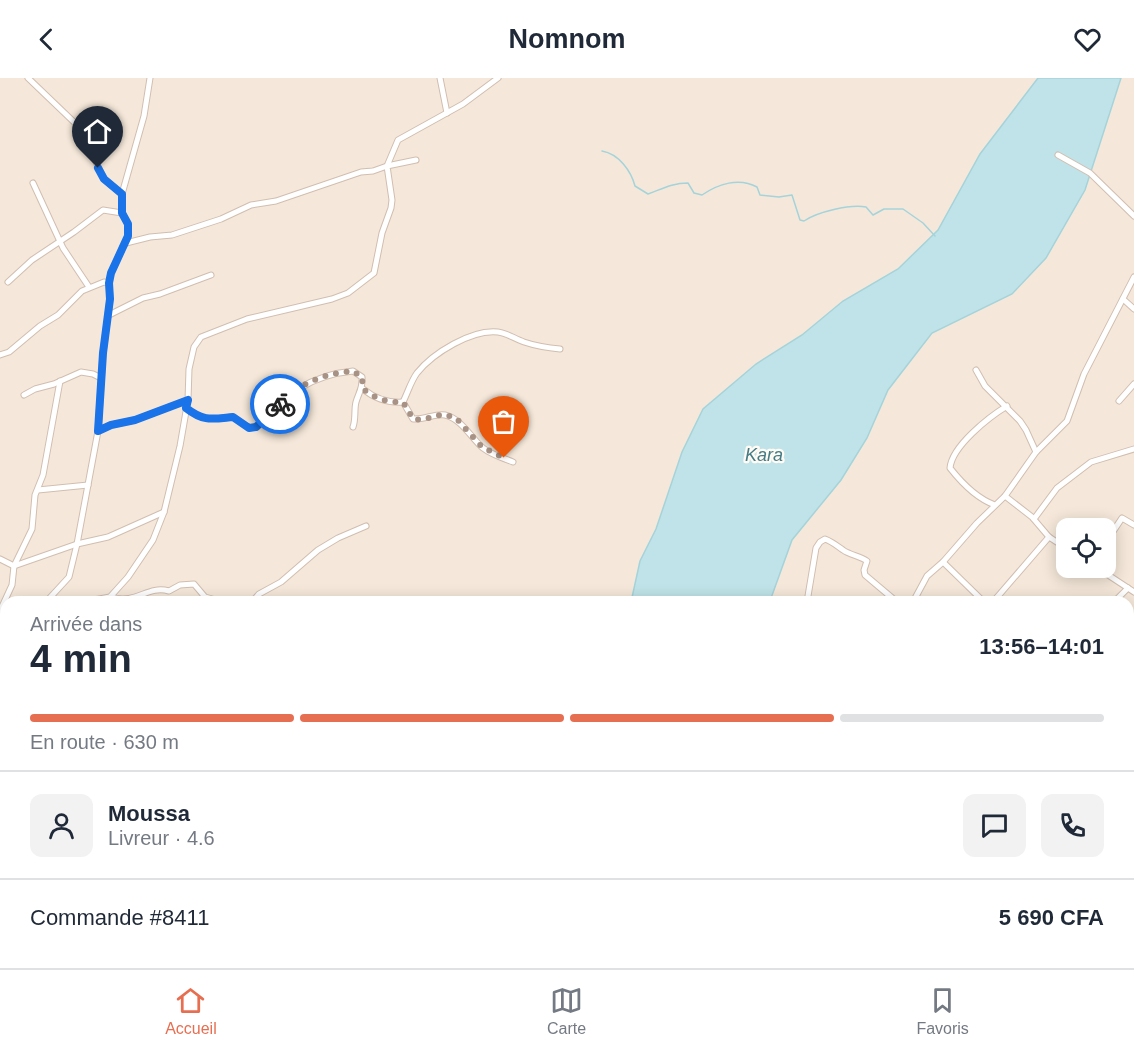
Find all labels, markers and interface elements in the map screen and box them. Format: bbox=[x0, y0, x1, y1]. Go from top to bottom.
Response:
icon: back bbox=[30, 23, 63, 56]
icon: heart bbox=[1071, 23, 1104, 56]
text: Nomnom bbox=[509, 24, 626, 54]
pin bbox=[72, 106, 123, 168]
icon: home bbox=[81, 115, 114, 148]
courier bbox=[250, 374, 310, 434]
icon: bike bbox=[264, 388, 297, 421]
pin bbox=[478, 396, 529, 458]
icon: bag bbox=[487, 405, 520, 438]
water label: Kara bbox=[745, 445, 783, 465]
map controls bbox=[1056, 518, 1116, 578]
button: locate bbox=[1056, 518, 1116, 578]
text: Arrivée dans bbox=[30, 613, 142, 635]
text: 13:56–14:01 bbox=[979, 634, 1104, 659]
text: 4 min bbox=[30, 637, 132, 680]
text: En route · 630 m bbox=[30, 731, 179, 753]
button: person bbox=[30, 794, 93, 857]
button: chat bbox=[963, 794, 1026, 857]
button: phone bbox=[1041, 794, 1104, 857]
text: Moussa bbox=[108, 801, 190, 826]
text: Livreur · 4.6 bbox=[108, 827, 215, 849]
text: Commande #8411 bbox=[30, 905, 209, 930]
text: 5 690 CFA bbox=[999, 905, 1104, 930]
tab: Accueil bbox=[165, 984, 217, 1038]
tab: Carte bbox=[547, 984, 586, 1038]
tab: Favoris bbox=[916, 984, 969, 1038]

